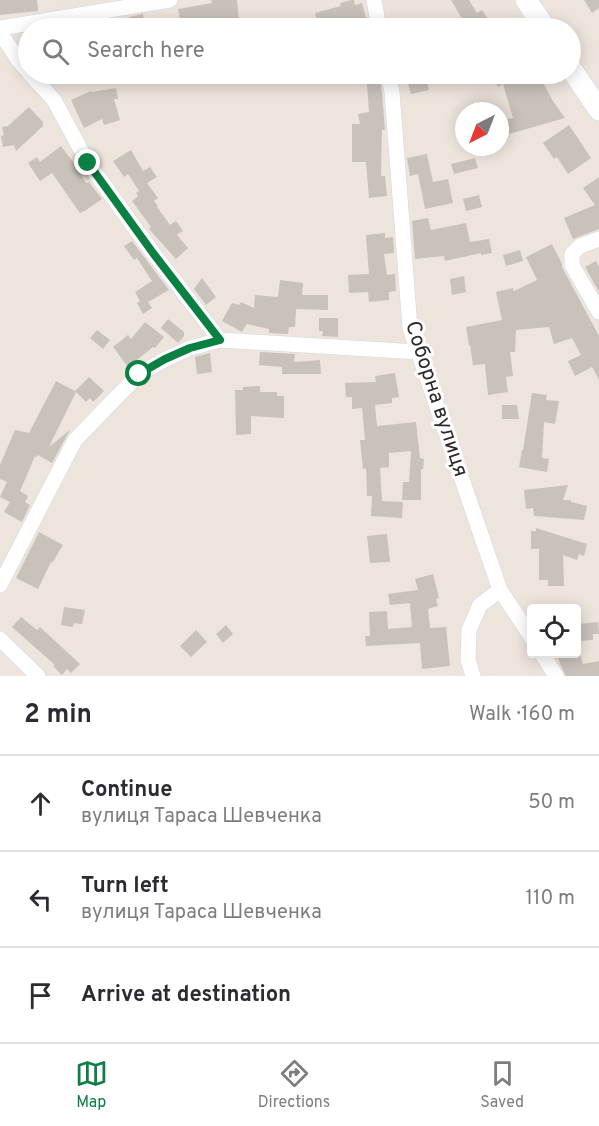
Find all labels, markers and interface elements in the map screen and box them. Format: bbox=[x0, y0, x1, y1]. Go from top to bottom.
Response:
search box bbox=[18, 18, 581, 84]
icon: search bbox=[39, 35, 72, 68]
text: Search here bbox=[87, 38, 205, 65]
north arrow bbox=[455, 102, 509, 156]
route end bbox=[74, 149, 100, 175]
street label: Соборна вулиця bbox=[398, 318, 474, 480]
route start bbox=[125, 360, 151, 386]
map controls bbox=[527, 604, 581, 658]
button: locate bbox=[527, 604, 581, 658]
text: 2 min bbox=[24, 699, 92, 732]
text: Walk · 160 m bbox=[469, 702, 575, 728]
text: Continue bbox=[81, 777, 172, 804]
icon: ahead bbox=[24, 787, 57, 820]
text: 50 m bbox=[528, 790, 575, 816]
text: вулиця Тараса Шевченка bbox=[81, 804, 322, 830]
text: Turn left bbox=[81, 873, 169, 900]
icon: left bbox=[24, 883, 57, 916]
text: 110 m bbox=[526, 886, 575, 912]
text: вулиця Тараса Шевченка bbox=[81, 900, 322, 926]
icon: arrive bbox=[24, 979, 57, 1012]
text: Arrive at destination bbox=[81, 982, 291, 1009]
tab: Map bbox=[75, 1057, 108, 1113]
tab: Directions bbox=[258, 1057, 330, 1113]
tab: Saved bbox=[480, 1057, 524, 1113]

